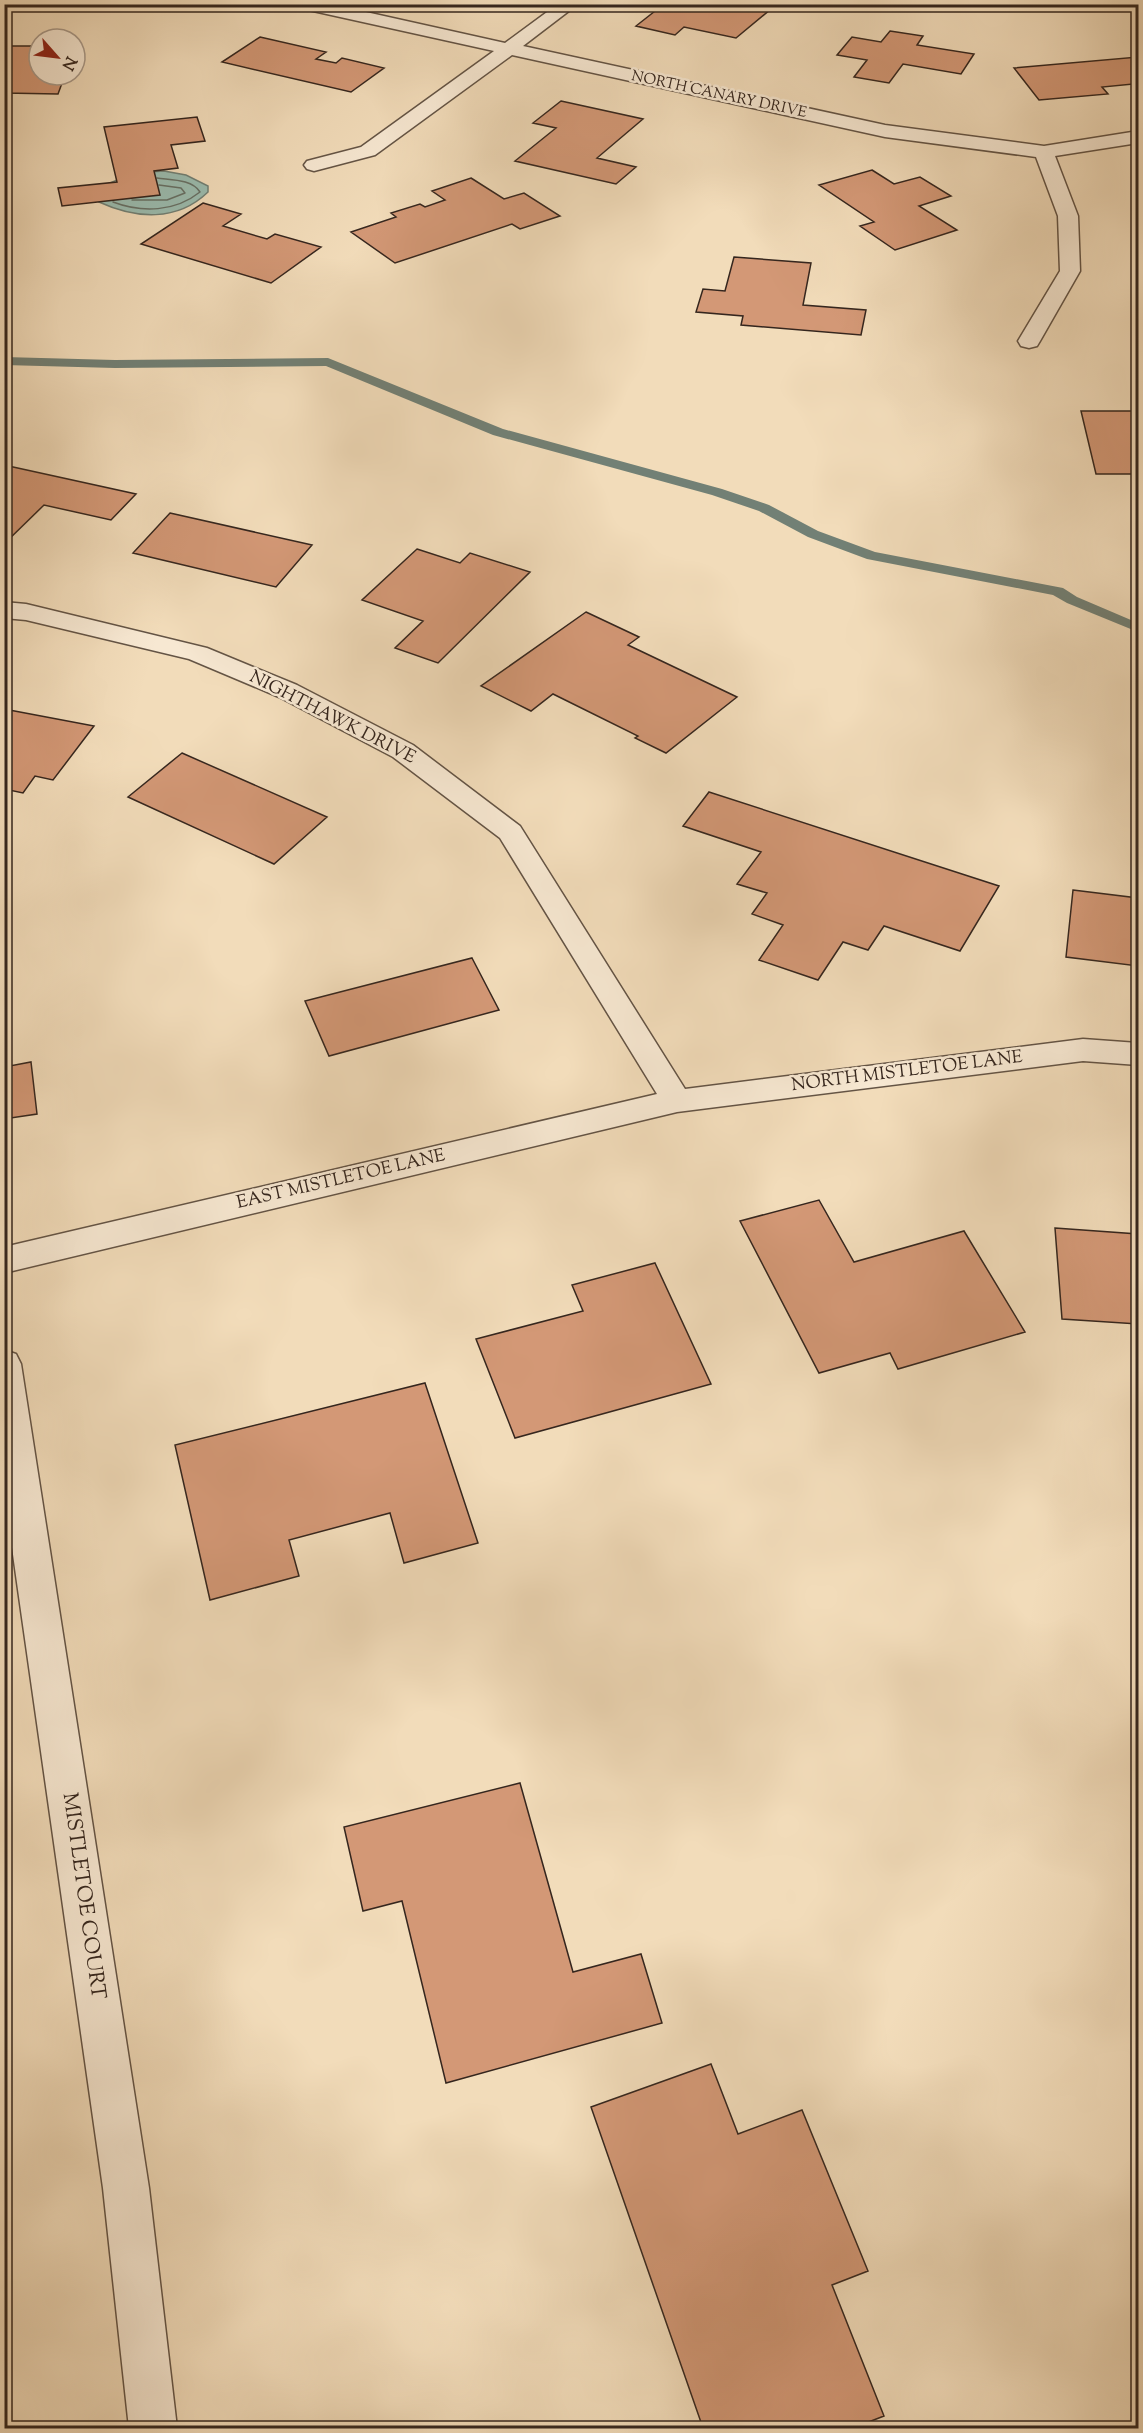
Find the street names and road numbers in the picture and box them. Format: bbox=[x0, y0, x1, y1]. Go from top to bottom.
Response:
street label: NORTH CANARY DRIVE bbox=[629, 66, 809, 124]
street label: NIGHTHAWK DRIVE bbox=[244, 665, 420, 771]
street label: NORTH MISTLETOE LANE bbox=[790, 1045, 1024, 1099]
street label: EAST MISTLETOE LANE bbox=[234, 1143, 448, 1217]
street label: MISTLETOE COURT bbox=[54, 1791, 112, 2002]

